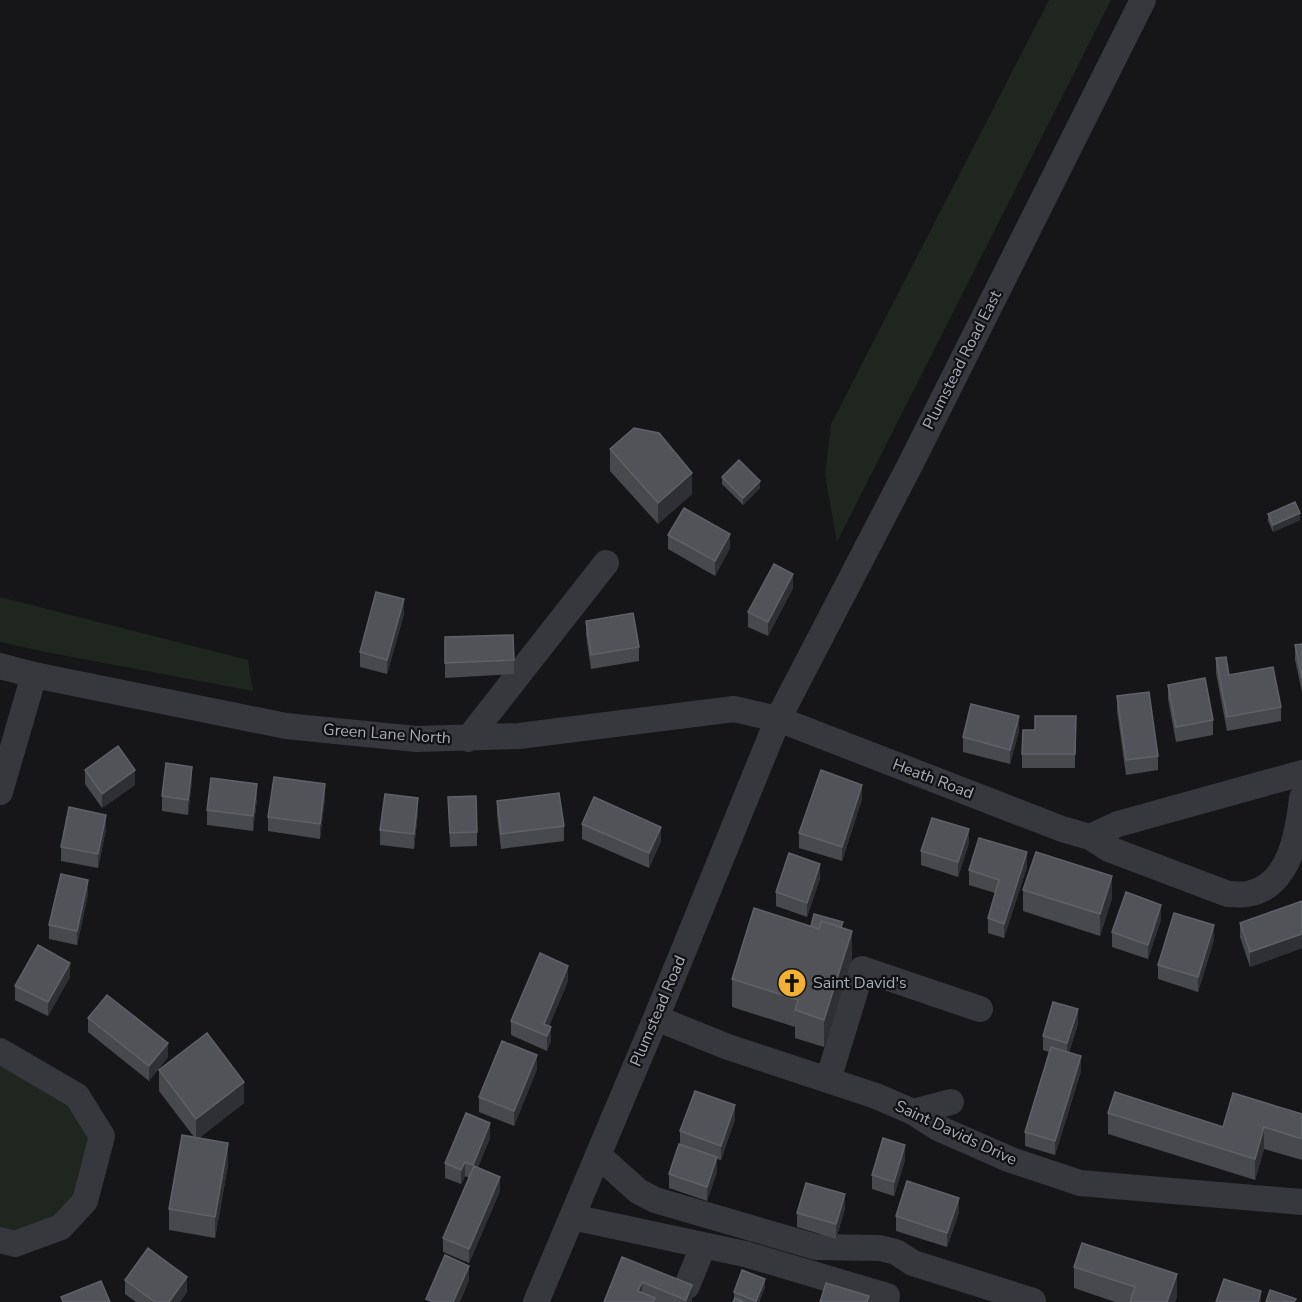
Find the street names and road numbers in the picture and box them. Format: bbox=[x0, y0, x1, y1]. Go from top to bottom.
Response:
street label: Plumstead Road East bbox=[917, 286, 1007, 433]
street label: Green Lane North bbox=[322, 719, 452, 749]
street label: Heath Road bbox=[889, 753, 977, 805]
street label: Plumstead Road bbox=[625, 952, 691, 1070]
street label: Saint Davids Drive bbox=[891, 1095, 1021, 1171]

